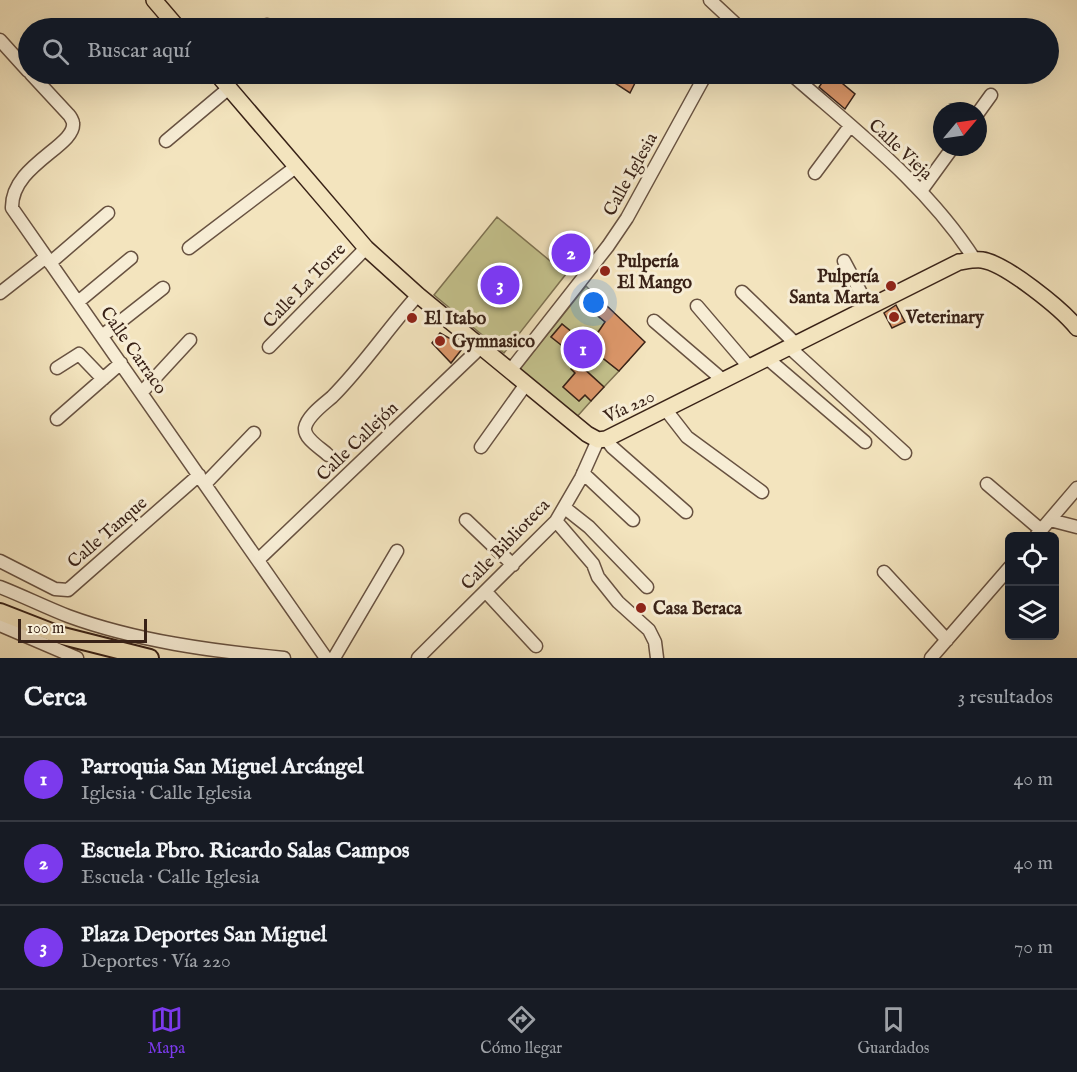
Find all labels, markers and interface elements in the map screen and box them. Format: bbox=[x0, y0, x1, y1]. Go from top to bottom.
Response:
search box bbox=[18, 18, 1059, 84]
icon: search bbox=[39, 35, 72, 68]
text: Buscar aquí bbox=[87, 37, 190, 65]
north arrow bbox=[933, 102, 987, 156]
street label: Calle Vieja bbox=[863, 115, 937, 186]
street label: Calle Iglesia bbox=[599, 129, 664, 221]
pin: 2 bbox=[552, 230, 590, 276]
street label: Calle La Torre bbox=[259, 239, 351, 334]
place label: Pulpería El Mango bbox=[617, 251, 692, 295]
pin: 3 bbox=[480, 262, 520, 308]
marker: Pulpería El Mango bbox=[598, 264, 612, 278]
place label: Pulpería Santa Marta bbox=[789, 266, 880, 310]
marker: Pulpería Santa Marta bbox=[884, 279, 898, 293]
your location bbox=[579, 288, 608, 317]
street label: Calle Carraco bbox=[94, 303, 172, 399]
place label: Veterinary bbox=[905, 307, 985, 330]
place label: El Itabo bbox=[424, 308, 487, 331]
marker: Veterinary bbox=[887, 310, 901, 324]
marker: El Itabo bbox=[405, 311, 419, 325]
pin: 1 bbox=[564, 326, 602, 372]
place label: Gymnasico bbox=[452, 331, 535, 354]
marker: Gymnasico bbox=[433, 334, 447, 348]
street label: Vía 220 bbox=[600, 386, 659, 430]
street label: Calle Callejón bbox=[312, 397, 404, 487]
street label: Calle Tanque bbox=[63, 492, 153, 574]
street label: Calle Biblioteca bbox=[457, 494, 556, 596]
map controls bbox=[1005, 532, 1059, 640]
button: locate bbox=[1005, 532, 1059, 586]
button: layers bbox=[1005, 586, 1059, 640]
place label: Casa Beraca bbox=[653, 598, 743, 621]
marker: Casa Beraca bbox=[634, 601, 648, 615]
scale bar bbox=[18, 616, 147, 644]
text: 100 m bbox=[27, 619, 64, 639]
text: Cerca bbox=[24, 681, 86, 714]
text: 3 resultados bbox=[958, 685, 1053, 710]
text: Parroquia San Miguel Arcángel bbox=[81, 753, 363, 781]
text: 1 bbox=[40, 767, 47, 792]
text: 40 m bbox=[1014, 767, 1053, 792]
text: Iglesia · Calle Iglesia bbox=[81, 781, 252, 806]
text: Escuela Pbro. Ricardo Salas Campos bbox=[81, 837, 410, 865]
text: 2 bbox=[39, 851, 48, 876]
text: 40 m bbox=[1014, 851, 1053, 876]
text: Escuela · Calle Iglesia bbox=[81, 865, 260, 890]
text: Plaza Deportes San Miguel bbox=[81, 921, 327, 949]
text: 3 bbox=[40, 935, 47, 960]
text: 70 m bbox=[1014, 935, 1053, 960]
text: Deportes · Vía 220 bbox=[81, 949, 231, 974]
tab: Mapa bbox=[148, 1003, 185, 1059]
tab: Cómo llegar bbox=[480, 1003, 562, 1059]
tab: Guardados bbox=[857, 1003, 929, 1059]

